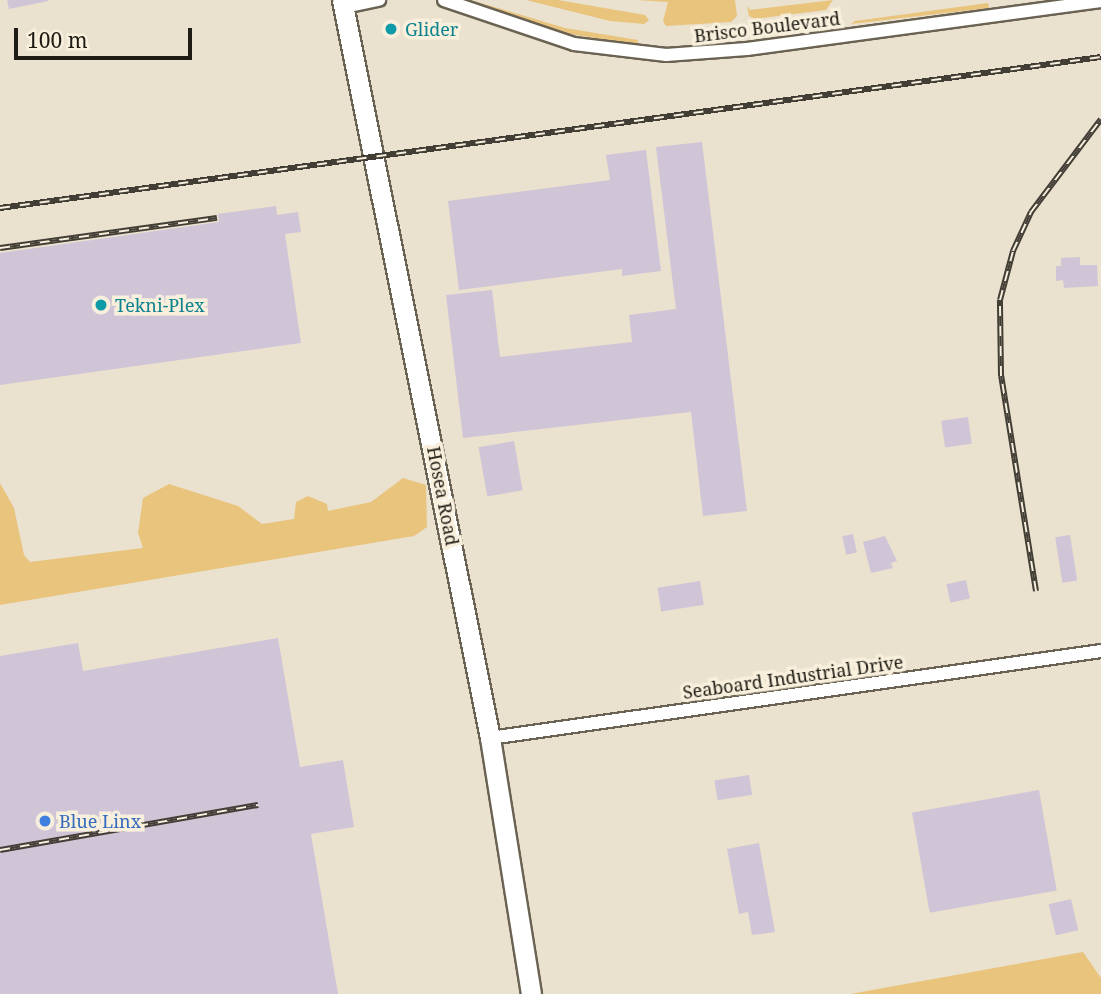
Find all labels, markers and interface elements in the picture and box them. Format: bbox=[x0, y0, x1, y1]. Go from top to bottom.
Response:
street label: Brisco Boulevard bbox=[693, 7, 841, 47]
scale bar bbox=[18, 14, 196, 58]
place label: Glider bbox=[405, 18, 458, 40]
marker: Glider bbox=[383, 21, 399, 37]
text: 100 m bbox=[27, 26, 88, 54]
place label: Tekni-Plex bbox=[115, 294, 205, 316]
marker: Tekni-Plex bbox=[93, 297, 109, 313]
street label: Hosea Road bbox=[423, 445, 463, 547]
street label: Seaboard Industrial Drive bbox=[681, 651, 905, 703]
place label: Blue Linx bbox=[59, 810, 141, 832]
marker: Blue Linx bbox=[37, 813, 53, 829]

